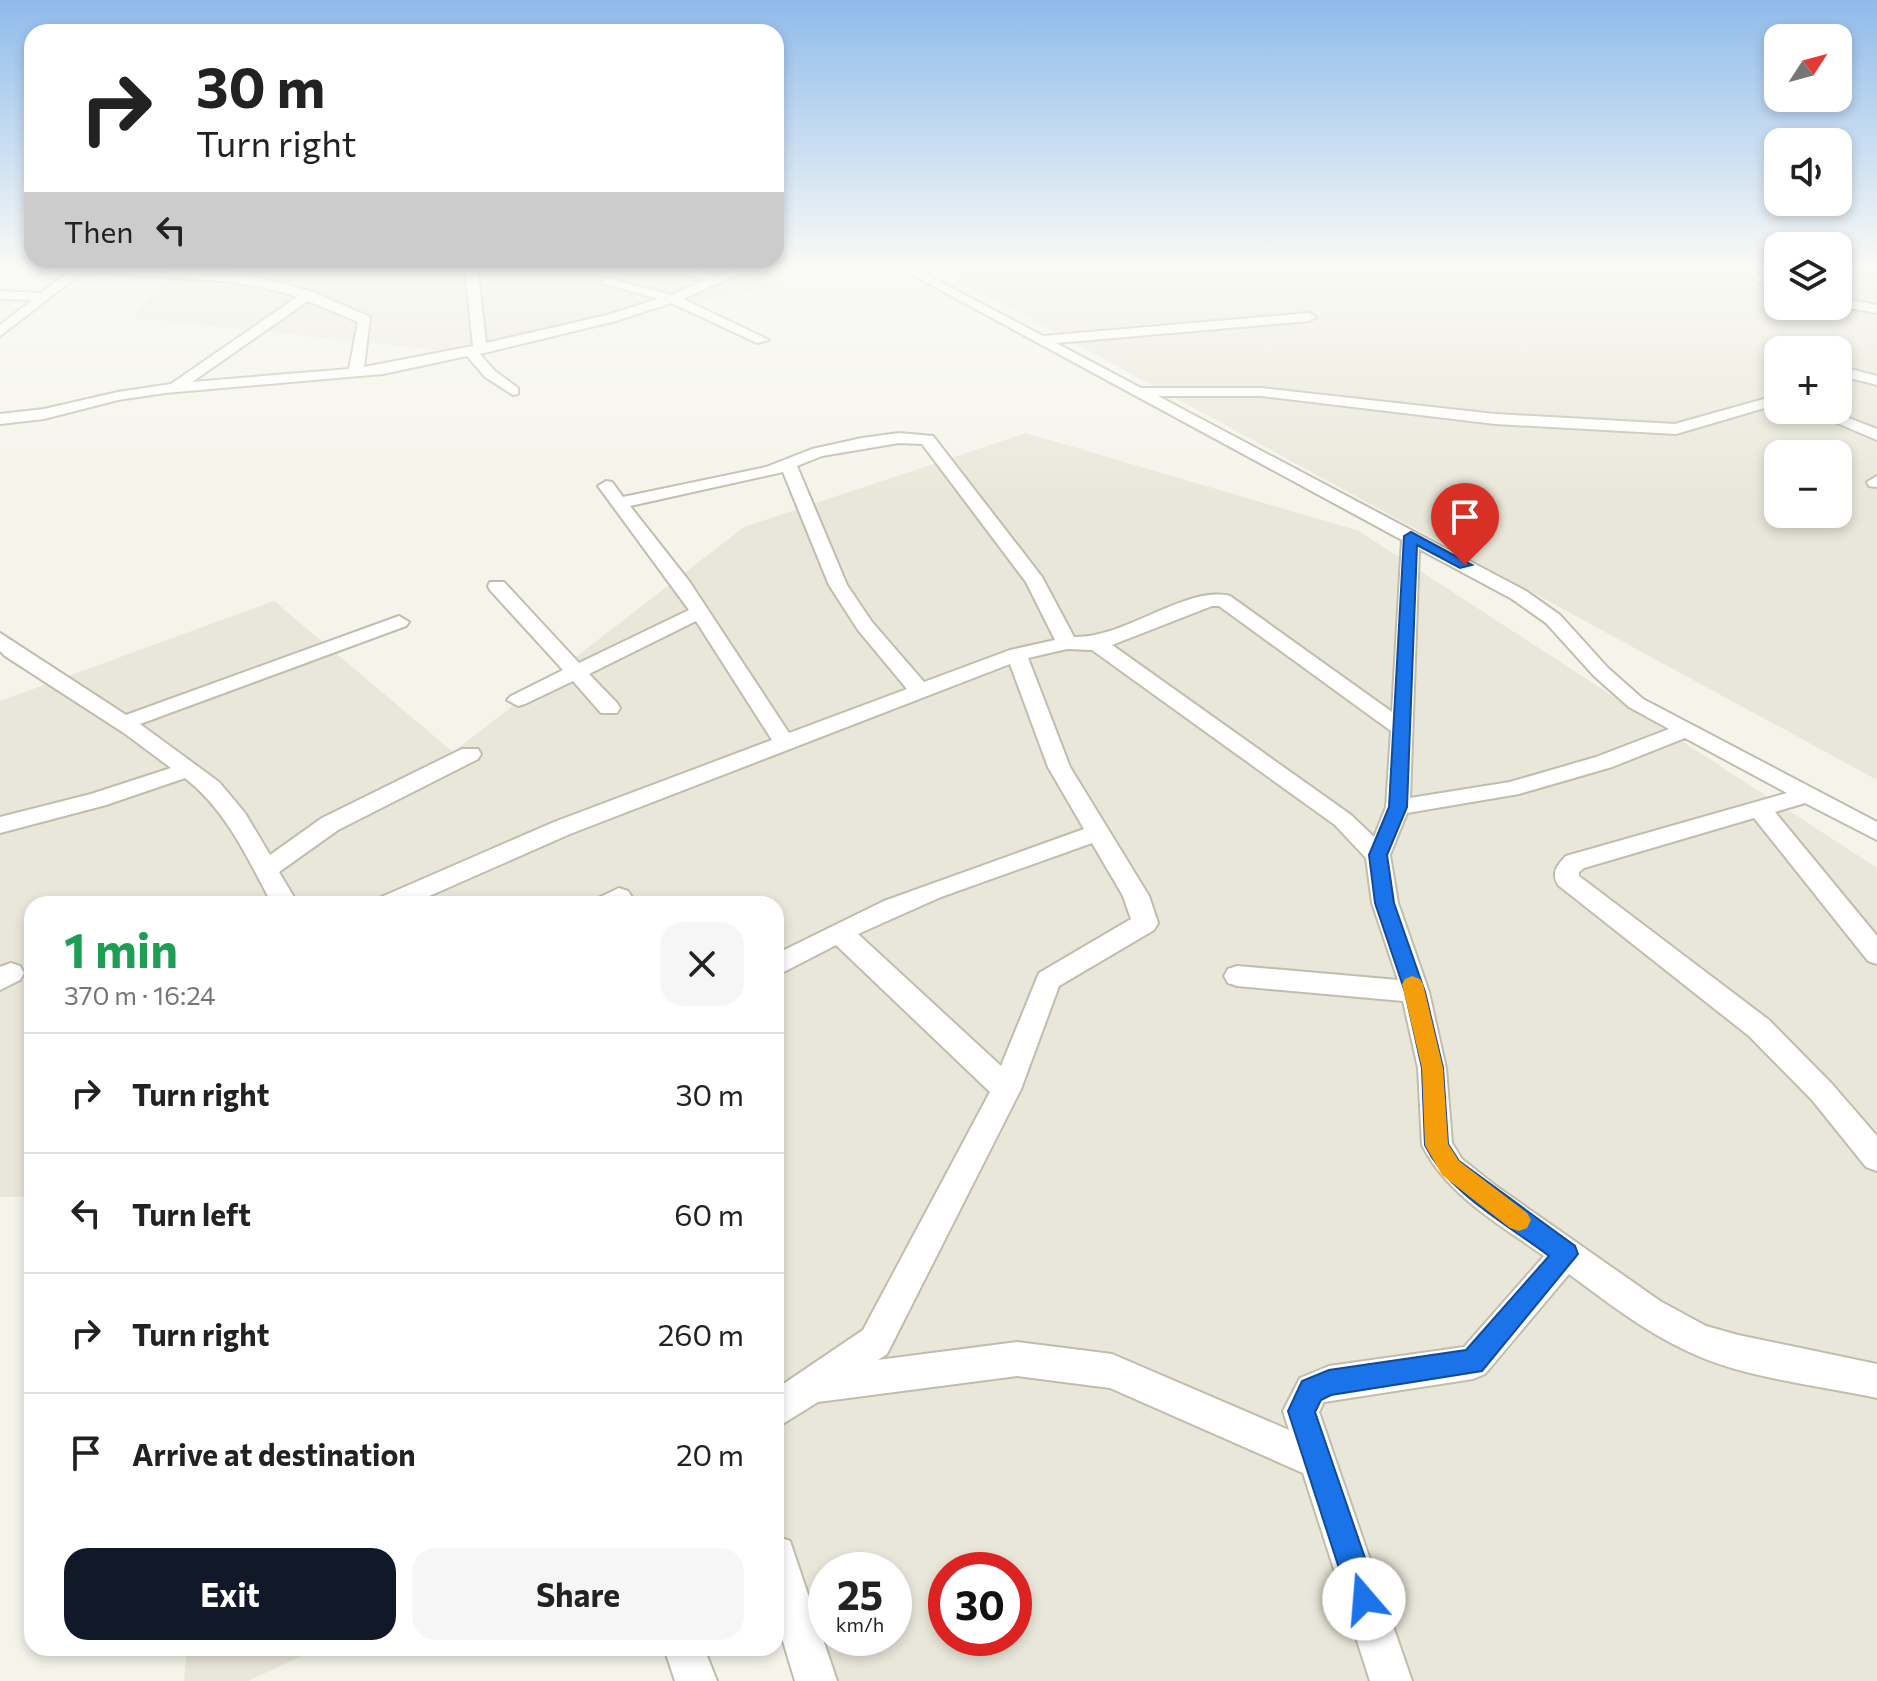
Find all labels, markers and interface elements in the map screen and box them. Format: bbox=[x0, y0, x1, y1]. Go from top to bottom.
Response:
north arrow bbox=[1764, 24, 1852, 112]
map controls bbox=[1764, 24, 1852, 528]
text: 30 m bbox=[196, 51, 325, 120]
icon: right bbox=[64, 56, 168, 160]
text: Turn right bbox=[196, 120, 357, 164]
button: sound bbox=[1764, 128, 1852, 216]
icon: left bbox=[149, 208, 193, 252]
text: Then bbox=[64, 212, 133, 249]
button: layers bbox=[1764, 232, 1852, 320]
button: + bbox=[1764, 336, 1852, 424]
button: − bbox=[1764, 440, 1852, 528]
pin bbox=[1431, 483, 1499, 565]
icon: arrive bbox=[1443, 495, 1487, 539]
text: 1 min bbox=[64, 919, 178, 978]
button: close bbox=[660, 922, 744, 1006]
text: 370 m · 16:24 bbox=[64, 979, 216, 1010]
icon: right bbox=[64, 1071, 108, 1115]
text: Turn right bbox=[132, 1075, 269, 1112]
text: 30 m bbox=[675, 1075, 744, 1112]
icon: left bbox=[64, 1191, 108, 1235]
text: Turn left bbox=[132, 1195, 251, 1232]
text: 60 m bbox=[674, 1195, 744, 1232]
icon: right bbox=[64, 1311, 108, 1355]
text: Turn right bbox=[132, 1315, 269, 1352]
text: 260 m bbox=[658, 1315, 744, 1352]
icon: arrive bbox=[64, 1431, 108, 1475]
text: Arrive at destination bbox=[132, 1435, 416, 1472]
text: 20 m bbox=[676, 1435, 744, 1472]
button: Exit bbox=[64, 1548, 396, 1640]
button: Share bbox=[412, 1548, 744, 1640]
speed limit sign: 30 bbox=[928, 1552, 1032, 1656]
position arrow bbox=[1322, 1557, 1406, 1641]
text: 25 bbox=[837, 1569, 883, 1618]
text: km/h bbox=[836, 1612, 884, 1636]

